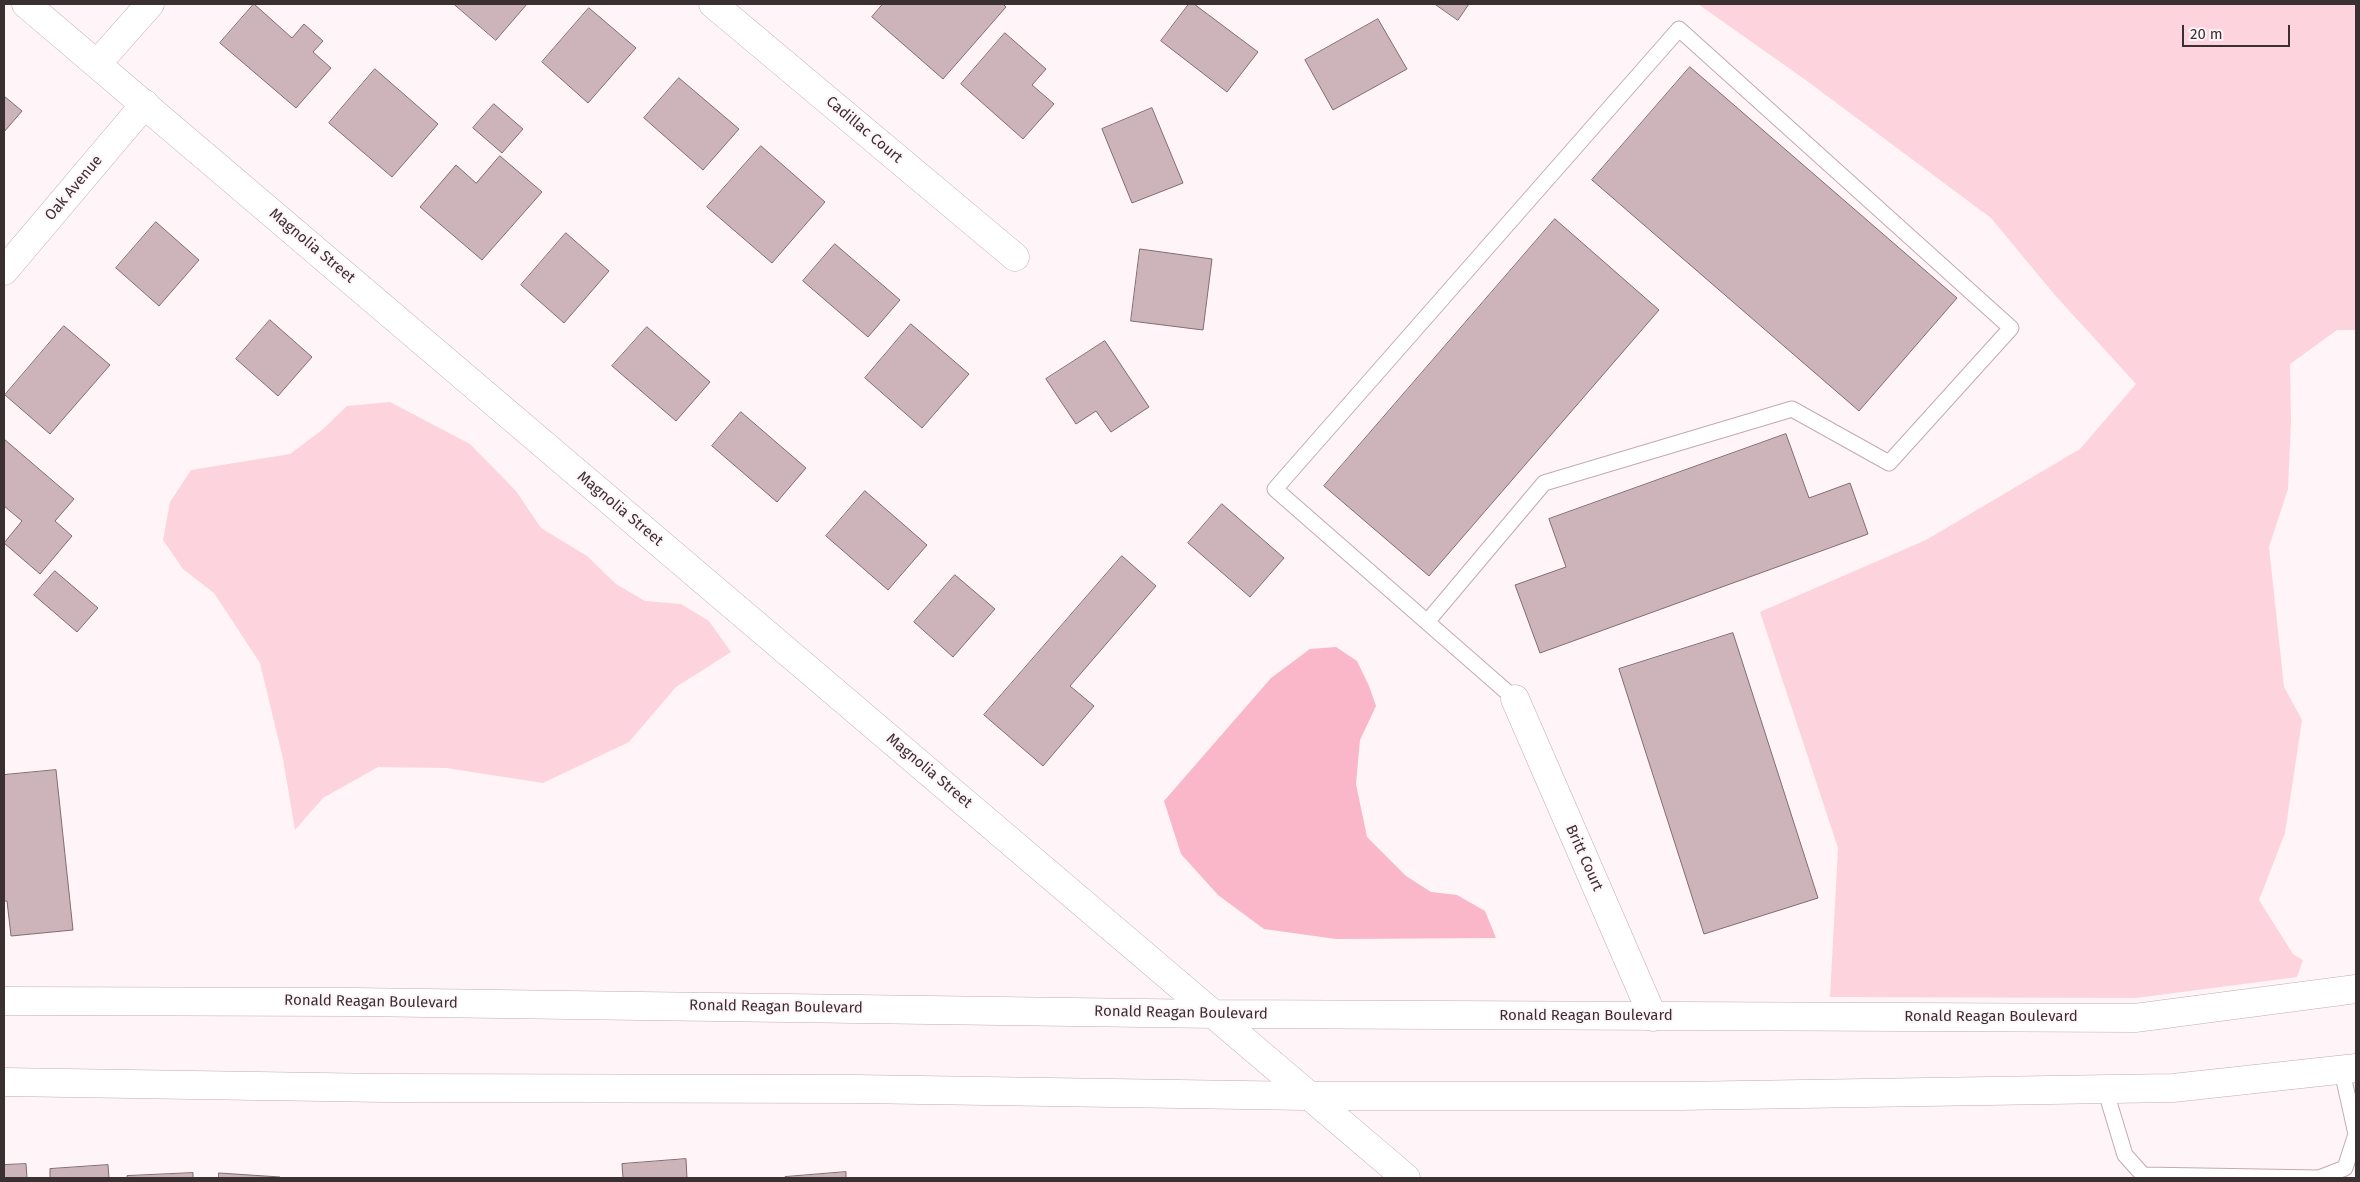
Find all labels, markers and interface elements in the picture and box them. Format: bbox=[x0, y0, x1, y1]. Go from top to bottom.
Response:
scale bar bbox=[2185, 15, 2292, 47]
text: 20 m bbox=[2190, 25, 2223, 43]
street label: Cadillac Court bbox=[822, 93, 906, 167]
street label: Oak Avenue bbox=[41, 152, 107, 224]
street label: Magnolia Street bbox=[265, 205, 359, 287]
street label: Magnolia Street bbox=[573, 468, 667, 550]
street label: Magnolia Street bbox=[882, 730, 976, 812]
street label: Britt Court bbox=[1561, 822, 1607, 894]
street label: Ronald Reagan Boulevard bbox=[284, 991, 458, 1013]
street label: Ronald Reagan Boulevard bbox=[689, 996, 863, 1018]
street label: Ronald Reagan Boulevard bbox=[1094, 1002, 1268, 1024]
street label: Ronald Reagan Boulevard bbox=[1499, 1007, 1673, 1025]
street label: Ronald Reagan Boulevard bbox=[1904, 1008, 2078, 1026]

